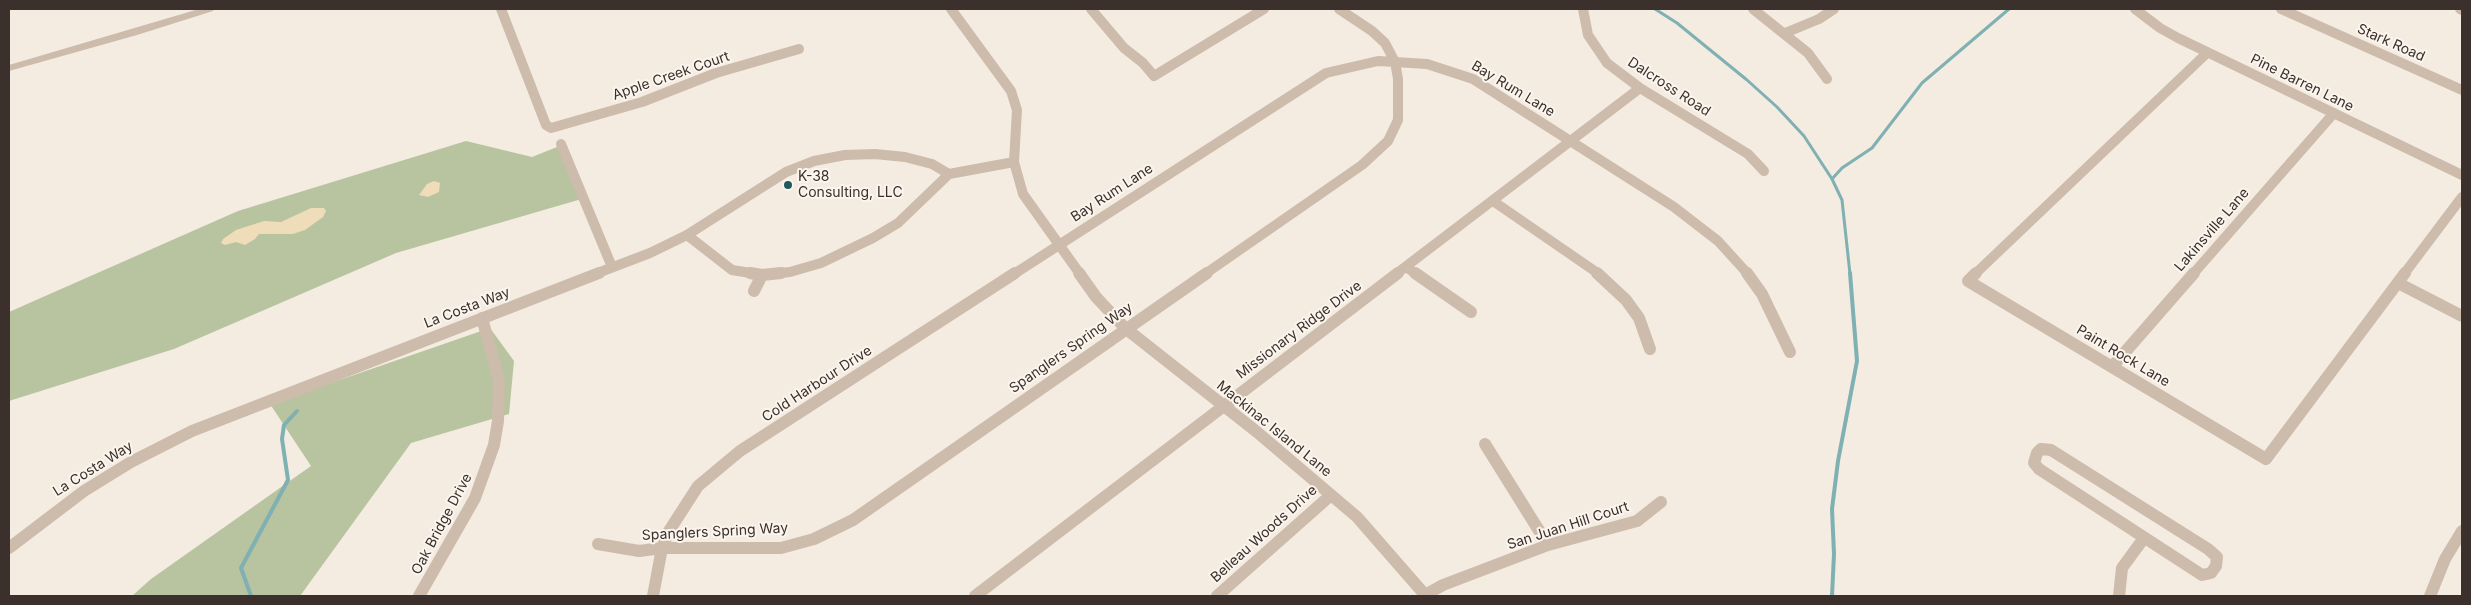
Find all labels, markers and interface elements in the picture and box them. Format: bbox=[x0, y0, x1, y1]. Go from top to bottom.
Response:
street label: Stark Road bbox=[2355, 21, 2427, 65]
street label: Apple Creek Court bbox=[610, 48, 732, 104]
street label: Pine Barren Lane bbox=[2248, 51, 2356, 115]
street label: Dalcross Road bbox=[1624, 54, 1714, 120]
street label: Bay Rum Lane bbox=[1468, 58, 1558, 120]
street label: Bay Rum Lane bbox=[1068, 160, 1156, 226]
place label: K-38 Consulting, LLC bbox=[798, 169, 903, 202]
marker: K-38 Consulting, LLC bbox=[782, 179, 794, 191]
street label: Lakinsville Lane bbox=[2171, 185, 2253, 275]
street label: Missionary Ridge Drive bbox=[1233, 277, 1365, 383]
street label: La Costa Way bbox=[422, 284, 512, 332]
street label: Spanglers Spring Way bbox=[1006, 299, 1136, 397]
street label: Paint Rock Lane bbox=[2073, 321, 2173, 391]
street label: Cold Harbour Drive bbox=[759, 342, 875, 426]
street label: Mackinac Island Lane bbox=[1213, 377, 1335, 481]
street label: La Costa Way bbox=[50, 438, 136, 500]
street label: Oak Bridge Drive bbox=[408, 471, 476, 577]
street label: Belleau Woods Drive bbox=[1207, 482, 1321, 586]
street label: San Juan Hill Court bbox=[1505, 498, 1631, 554]
street label: Spanglers Spring Way bbox=[641, 520, 789, 544]

